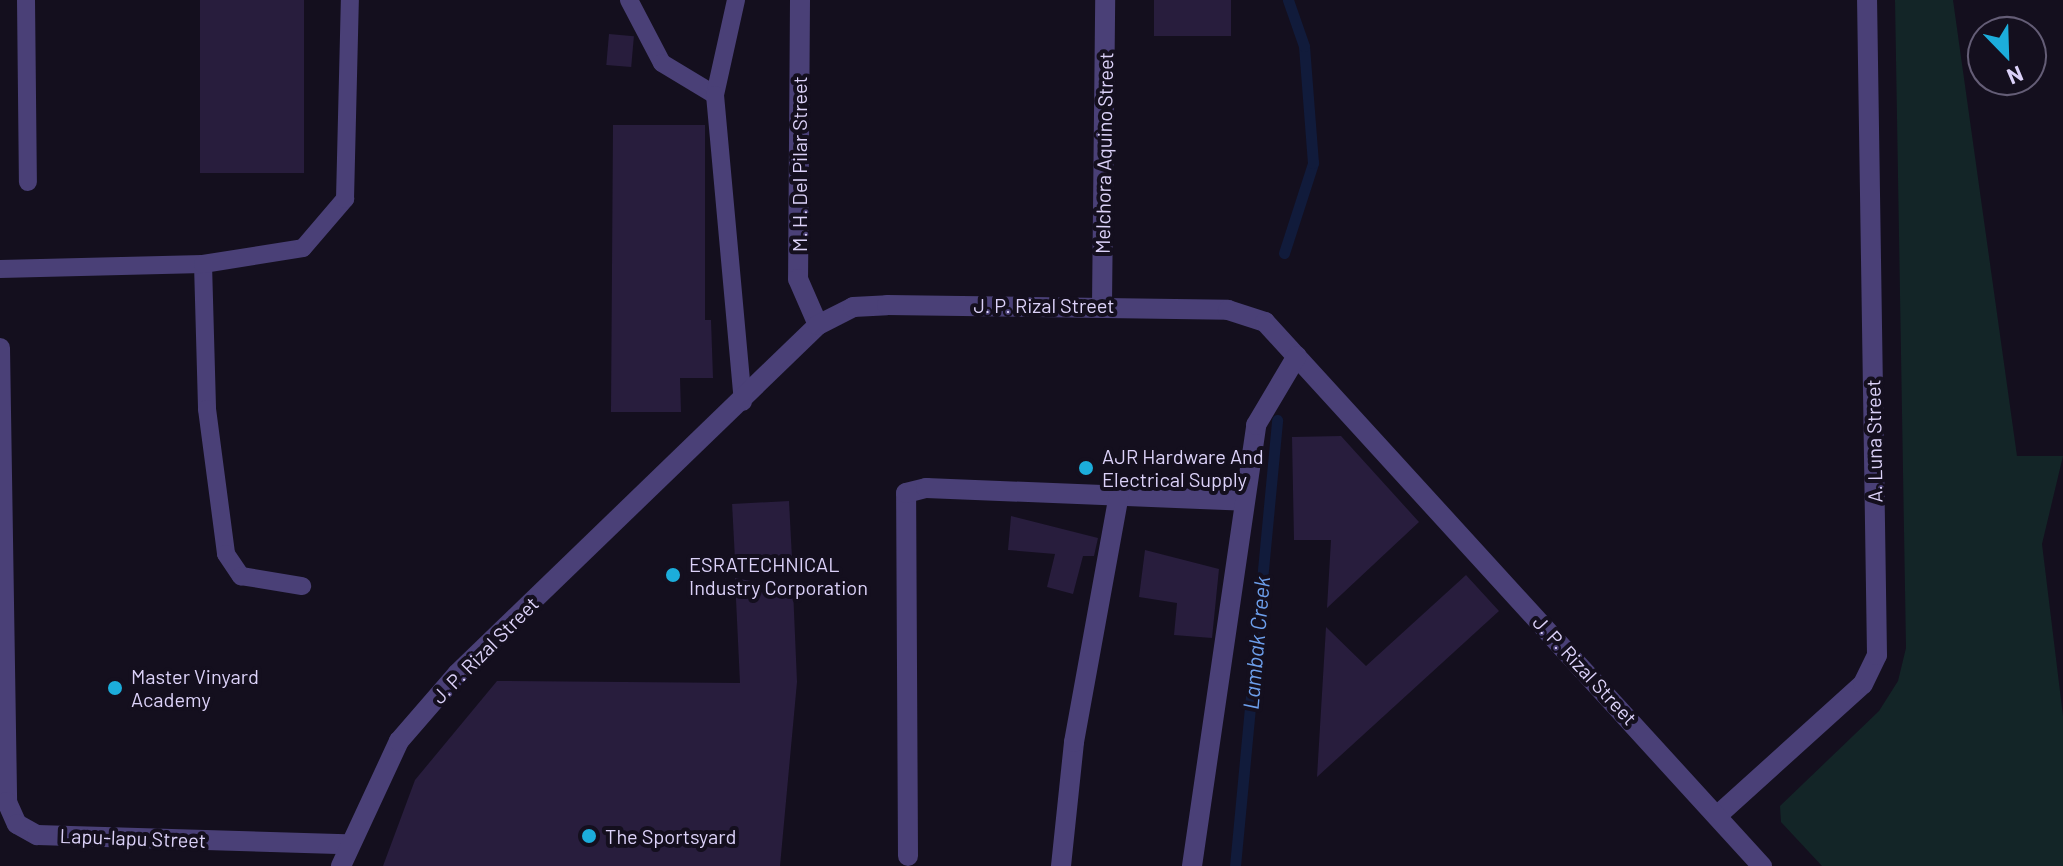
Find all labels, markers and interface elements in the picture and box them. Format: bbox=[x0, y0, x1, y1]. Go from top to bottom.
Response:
north arrow bbox=[1967, 16, 2047, 96]
street label: Melchora Aquino Street bbox=[1090, 52, 1118, 254]
text: N bbox=[2004, 61, 2027, 91]
street label: M. H. Del Pilar Street bbox=[787, 76, 811, 252]
street label: J. P. Rizal Street bbox=[973, 293, 1115, 317]
street label: A. Luna Street bbox=[1861, 379, 1887, 503]
place label: AJR Hardware And Electrical Supply bbox=[1102, 444, 1264, 491]
marker: AJR Hardware And Electrical Supply bbox=[1077, 459, 1095, 477]
place label: ESRATECHNICAL Industry Corporation bbox=[689, 552, 868, 599]
marker: ESRATECHNICAL Industry Corporation bbox=[664, 566, 682, 584]
water label: Lambak Creek bbox=[1237, 575, 1275, 711]
street label: J. P. Rizal Street bbox=[427, 592, 543, 708]
street label: J. P. Rizal Street bbox=[1528, 610, 1642, 730]
place label: Master Vinyard Academy bbox=[131, 664, 259, 711]
marker: Master Vinyard Academy bbox=[106, 679, 124, 697]
street label: Lapu-lapu Street bbox=[59, 823, 207, 853]
place label: The Sportsyard bbox=[605, 824, 736, 848]
marker: The Sportsyard bbox=[580, 827, 598, 845]

